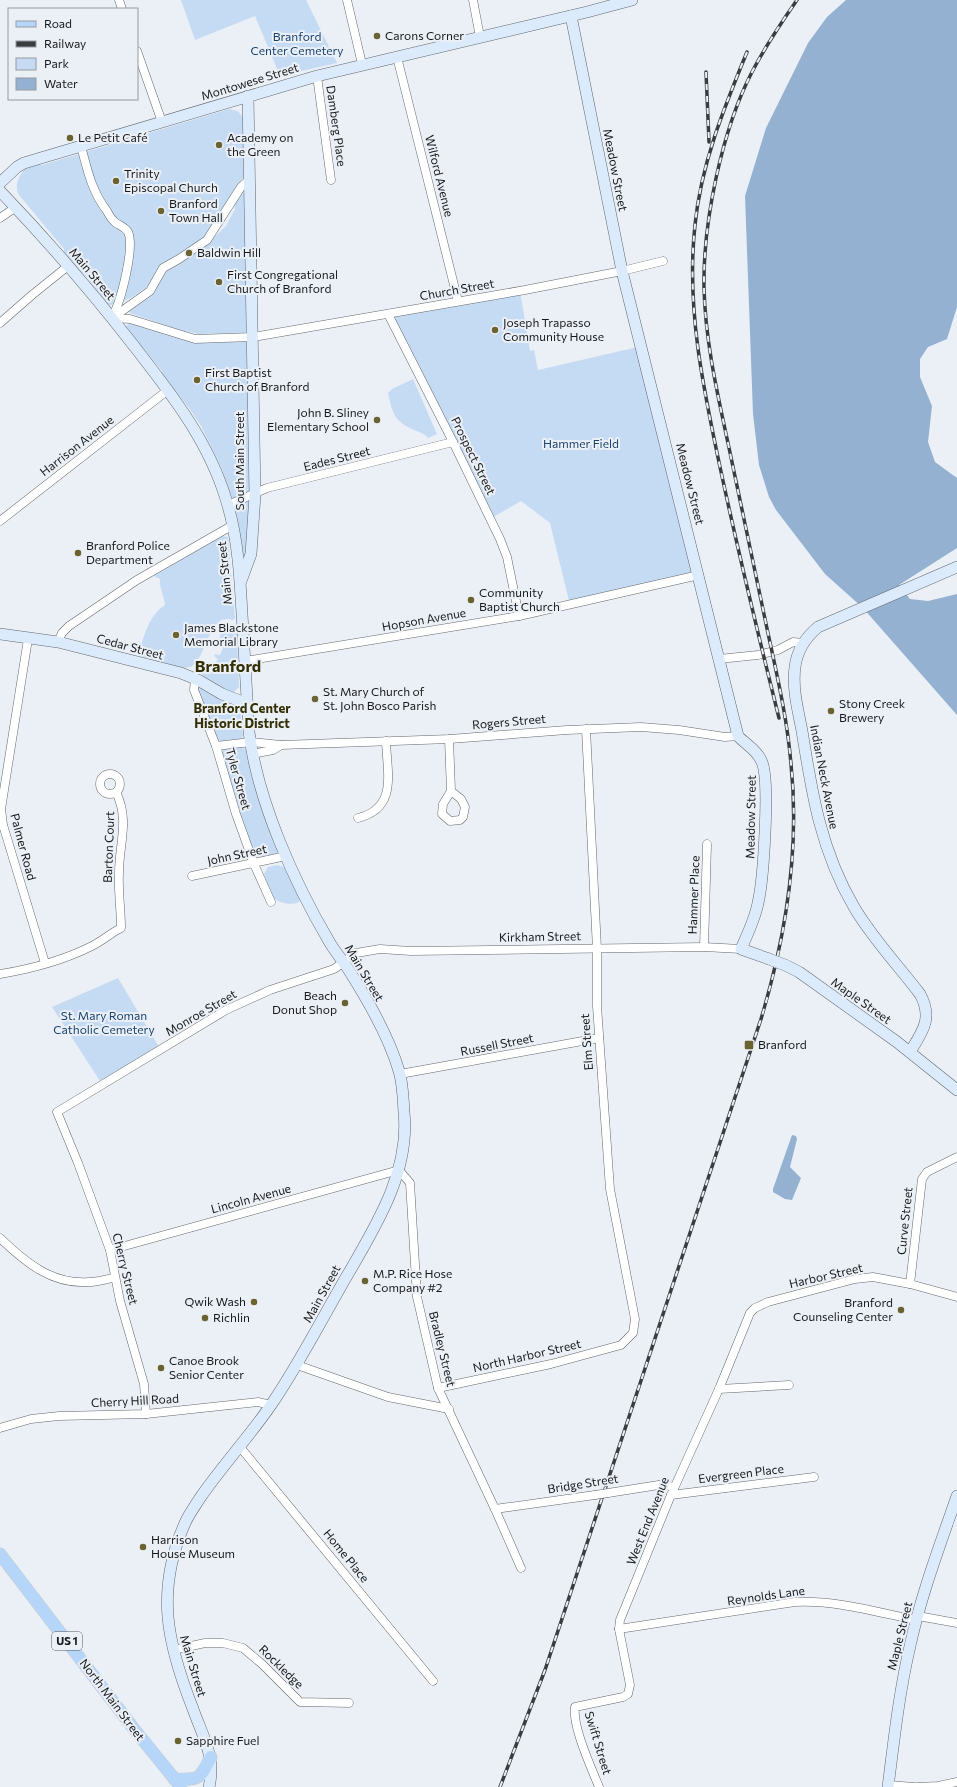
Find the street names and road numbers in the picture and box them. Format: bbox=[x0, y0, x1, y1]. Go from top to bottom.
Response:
street label: Montowese Street bbox=[199, 60, 300, 103]
street label: Damberg Place bbox=[324, 84, 350, 167]
street label: Meadow Street bbox=[601, 127, 631, 212]
street label: Wilford Avenue bbox=[423, 133, 457, 218]
street label: Main Street bbox=[67, 244, 119, 302]
street label: Church Street bbox=[418, 276, 495, 302]
street label: Harrison Avenue bbox=[37, 412, 116, 478]
street label: South Main Street bbox=[232, 412, 246, 510]
street label: Prospect Street bbox=[449, 414, 499, 497]
street label: Meadow Street bbox=[674, 441, 708, 526]
street label: Eades Street bbox=[302, 443, 372, 473]
street label: Main Street bbox=[214, 541, 234, 606]
street label: Hopson Avenue bbox=[381, 605, 467, 633]
street label: Cedar Street bbox=[95, 630, 165, 662]
street label: Rogers Street bbox=[472, 711, 546, 731]
street label: Indian Neck Avenue bbox=[808, 724, 842, 830]
street label: Tyler Street bbox=[223, 746, 254, 811]
street label: Meadow Street bbox=[742, 775, 758, 859]
street label: Barton Court bbox=[100, 811, 116, 883]
street label: Palmer Road bbox=[8, 812, 40, 882]
street label: John Street bbox=[206, 841, 268, 868]
street label: Hammer Place bbox=[685, 855, 701, 935]
street label: Kirkham Street bbox=[499, 928, 581, 944]
street label: Main Street bbox=[342, 942, 387, 1004]
street label: Maple Street bbox=[829, 974, 894, 1026]
street label: Monroe Street bbox=[162, 986, 239, 1038]
street label: Elm Street bbox=[577, 1013, 595, 1071]
street label: Russell Street bbox=[459, 1030, 535, 1058]
street label: Lincoln Avenue bbox=[209, 1181, 292, 1215]
street label: Curve Street bbox=[893, 1186, 915, 1256]
street label: Cherry Street bbox=[110, 1231, 142, 1306]
street label: Harbor Street bbox=[787, 1260, 864, 1290]
street label: Main Street bbox=[300, 1262, 343, 1325]
street label: Bradley Street bbox=[427, 1310, 459, 1388]
street label: North Harbor Street bbox=[471, 1336, 582, 1374]
street label: Cherry Hill Road bbox=[91, 1391, 179, 1409]
street label: Evergreen Place bbox=[697, 1461, 784, 1485]
street label: Bridge Street bbox=[546, 1470, 619, 1496]
street label: West End Avenue bbox=[623, 1475, 671, 1567]
street label: Home Place bbox=[321, 1526, 372, 1585]
street label: Reynolds Lane bbox=[726, 1583, 806, 1607]
street label: Maple Street bbox=[884, 1600, 914, 1672]
road number: US 1 bbox=[52, 1632, 82, 1650]
street label: Main Street bbox=[178, 1633, 210, 1698]
street label: Rockledge bbox=[257, 1642, 307, 1691]
street label: North Main Street bbox=[77, 1656, 148, 1743]
street label: Swift Street bbox=[583, 1709, 615, 1776]

